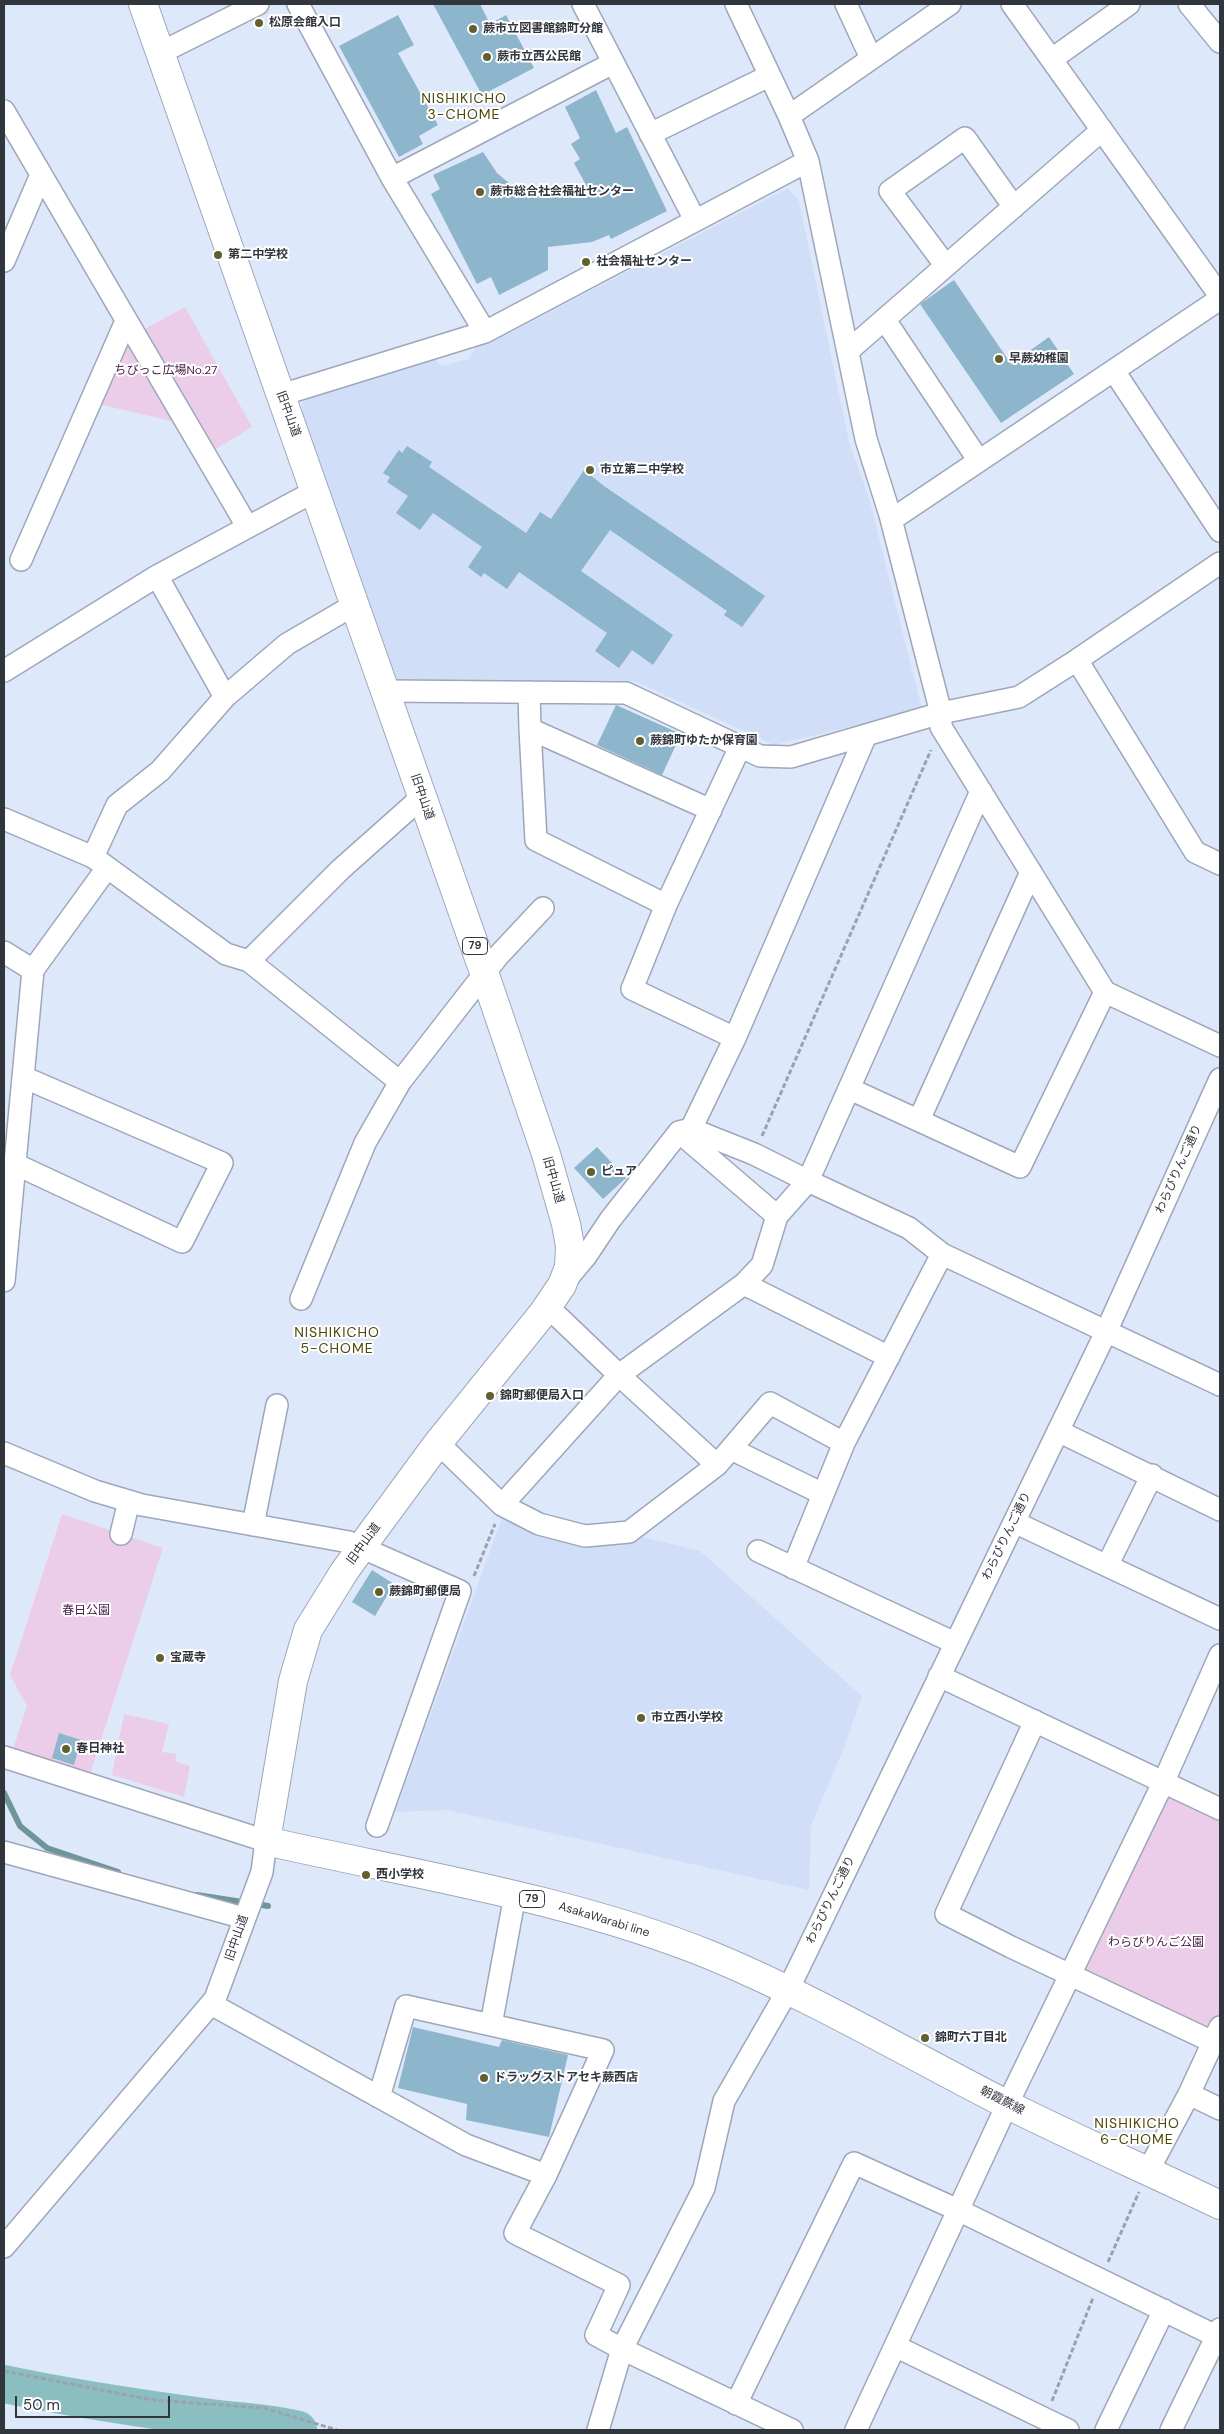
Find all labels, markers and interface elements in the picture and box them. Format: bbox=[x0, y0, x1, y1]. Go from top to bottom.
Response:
place label: 松原会館入口 bbox=[269, 16, 341, 30]
marker: 松原会館入口 bbox=[253, 17, 265, 29]
place label: 蕨市立図書館錦町分館 bbox=[483, 22, 603, 36]
marker: 蕨市立図書館錦町分館 bbox=[467, 23, 479, 35]
place label: 蕨市立西公民館 bbox=[497, 50, 581, 64]
marker: 蕨市立西公民館 bbox=[481, 51, 493, 63]
district label: NISHIKICHO 3-CHOME bbox=[420, 91, 508, 124]
place label: 蕨市総合社会福祉センター bbox=[490, 185, 634, 199]
marker: 蕨市総合社会福祉センター bbox=[474, 186, 486, 198]
place label: 第二中学校 bbox=[228, 248, 288, 262]
marker: 第二中学校 bbox=[212, 249, 224, 261]
place label: 社会福祉センター bbox=[596, 255, 692, 269]
marker: 社会福祉センター bbox=[580, 256, 592, 268]
place label: 早蕨幼稚園 bbox=[1009, 352, 1069, 366]
marker: 早蕨幼稚園 bbox=[993, 353, 1005, 365]
park label: ちびっこ広場No.27 bbox=[115, 364, 217, 378]
street label: 旧中山道 bbox=[273, 389, 303, 439]
place label: 市立第二中学校 bbox=[600, 463, 684, 477]
marker: 市立第二中学校 bbox=[584, 464, 596, 476]
place label: 蕨錦町ゆたか保育園 bbox=[650, 734, 758, 748]
marker: 蕨錦町ゆたか保育園 bbox=[634, 735, 646, 747]
street label: 旧中山道 bbox=[407, 772, 437, 822]
road number: 79 bbox=[462, 938, 488, 954]
street label: わらびりんご通り bbox=[1153, 1122, 1205, 1216]
street label: 旧中山道 bbox=[539, 1155, 567, 1205]
place label: ピュア bbox=[601, 1165, 637, 1179]
marker: ピュア bbox=[585, 1166, 597, 1178]
district label: NISHIKICHO 5-CHOME bbox=[293, 1325, 381, 1358]
place label: 錦町郵便局入口 bbox=[500, 1389, 584, 1403]
marker: 錦町郵便局入口 bbox=[484, 1390, 496, 1402]
street label: わらびりんご通り bbox=[979, 1490, 1035, 1582]
street label: 旧中山道 bbox=[344, 1520, 384, 1568]
place label: 蕨錦町郵便局 bbox=[389, 1585, 461, 1599]
marker: 蕨錦町郵便局 bbox=[373, 1586, 385, 1598]
park label: 春日公園 bbox=[62, 1604, 110, 1618]
place label: 宝蔵寺 bbox=[170, 1651, 206, 1665]
marker: 宝蔵寺 bbox=[154, 1652, 166, 1664]
place label: 市立西小学校 bbox=[651, 1711, 723, 1725]
marker: 市立西小学校 bbox=[635, 1712, 647, 1724]
place label: 春日神社 bbox=[76, 1742, 124, 1756]
marker: 春日神社 bbox=[60, 1743, 72, 1755]
street label: わらびりんご通り bbox=[803, 1854, 859, 1946]
place label: 西小学校 bbox=[376, 1868, 424, 1882]
marker: 西小学校 bbox=[360, 1869, 372, 1881]
road number: 79 bbox=[520, 1890, 544, 1908]
street label: AsakaWarabi line bbox=[557, 1899, 651, 1941]
street label: 旧中山道 bbox=[222, 1913, 252, 1963]
park label: わらびりんご公園 bbox=[1108, 1936, 1204, 1950]
place label: 錦町六丁目北 bbox=[935, 2031, 1007, 2045]
marker: 錦町六丁目北 bbox=[919, 2032, 931, 2044]
place label: ドラッグストアセキ蕨西店 bbox=[494, 2071, 638, 2085]
marker: ドラッグストアセキ蕨西店 bbox=[478, 2072, 490, 2084]
street label: 朝霞蕨線 bbox=[977, 2084, 1027, 2118]
district label: NISHIKICHO 6-CHOME bbox=[1093, 2116, 1181, 2148]
scale bar bbox=[18, 2386, 172, 2418]
text: 50 m bbox=[23, 2395, 60, 2415]

